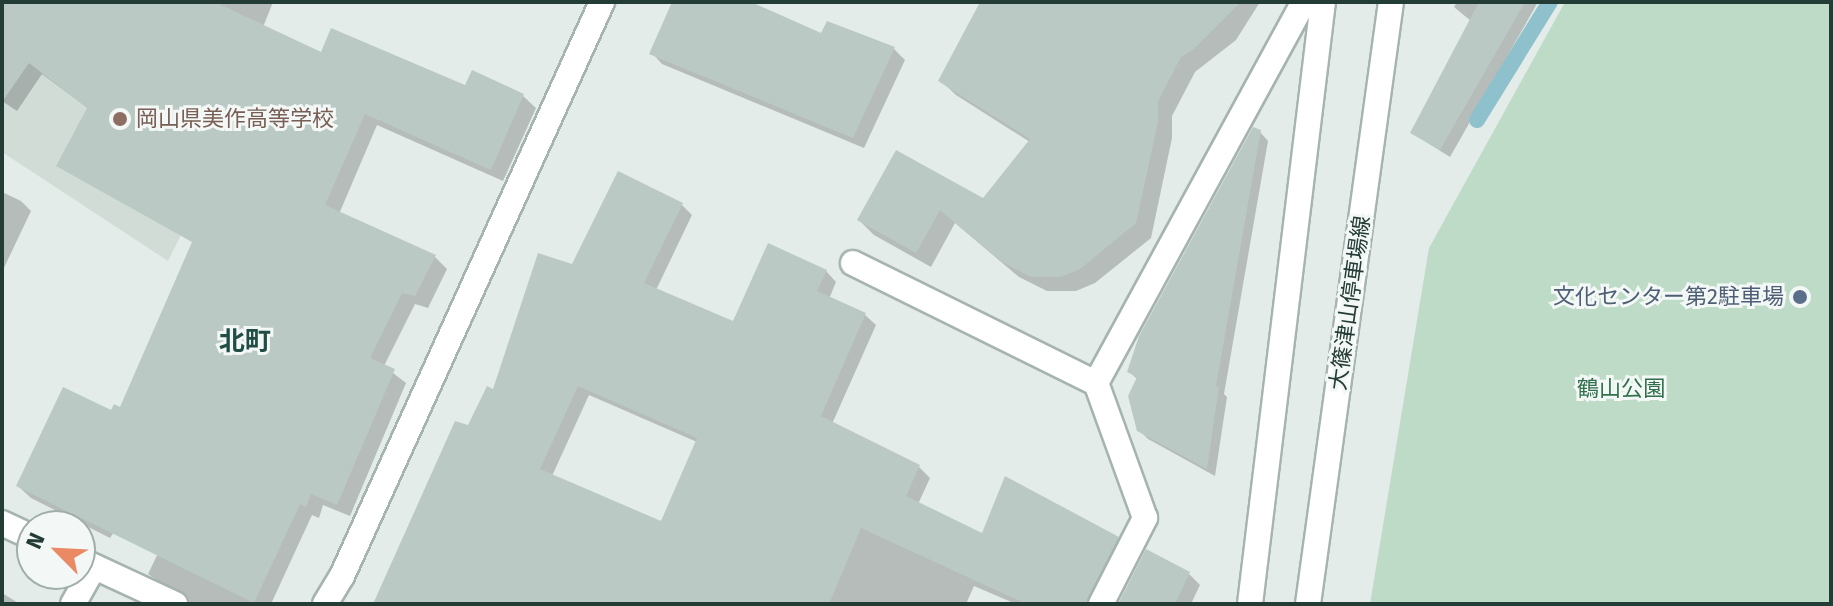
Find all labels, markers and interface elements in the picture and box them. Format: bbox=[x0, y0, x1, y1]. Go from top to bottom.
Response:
place label: 岡山県美作高等学校 bbox=[136, 106, 334, 132]
marker: 岡山県美作高等学校 bbox=[111, 110, 129, 128]
street label: 大篠津山停車場線 bbox=[1325, 214, 1375, 392]
place label: 文化センター第2駐車場 bbox=[1553, 284, 1784, 310]
marker: 文化センター第2駐車場 bbox=[1791, 288, 1809, 306]
district label: 北町 bbox=[219, 326, 271, 358]
park label: 鶴山公園 bbox=[1577, 376, 1665, 402]
north arrow bbox=[16, 510, 96, 590]
text: N bbox=[20, 529, 51, 553]

